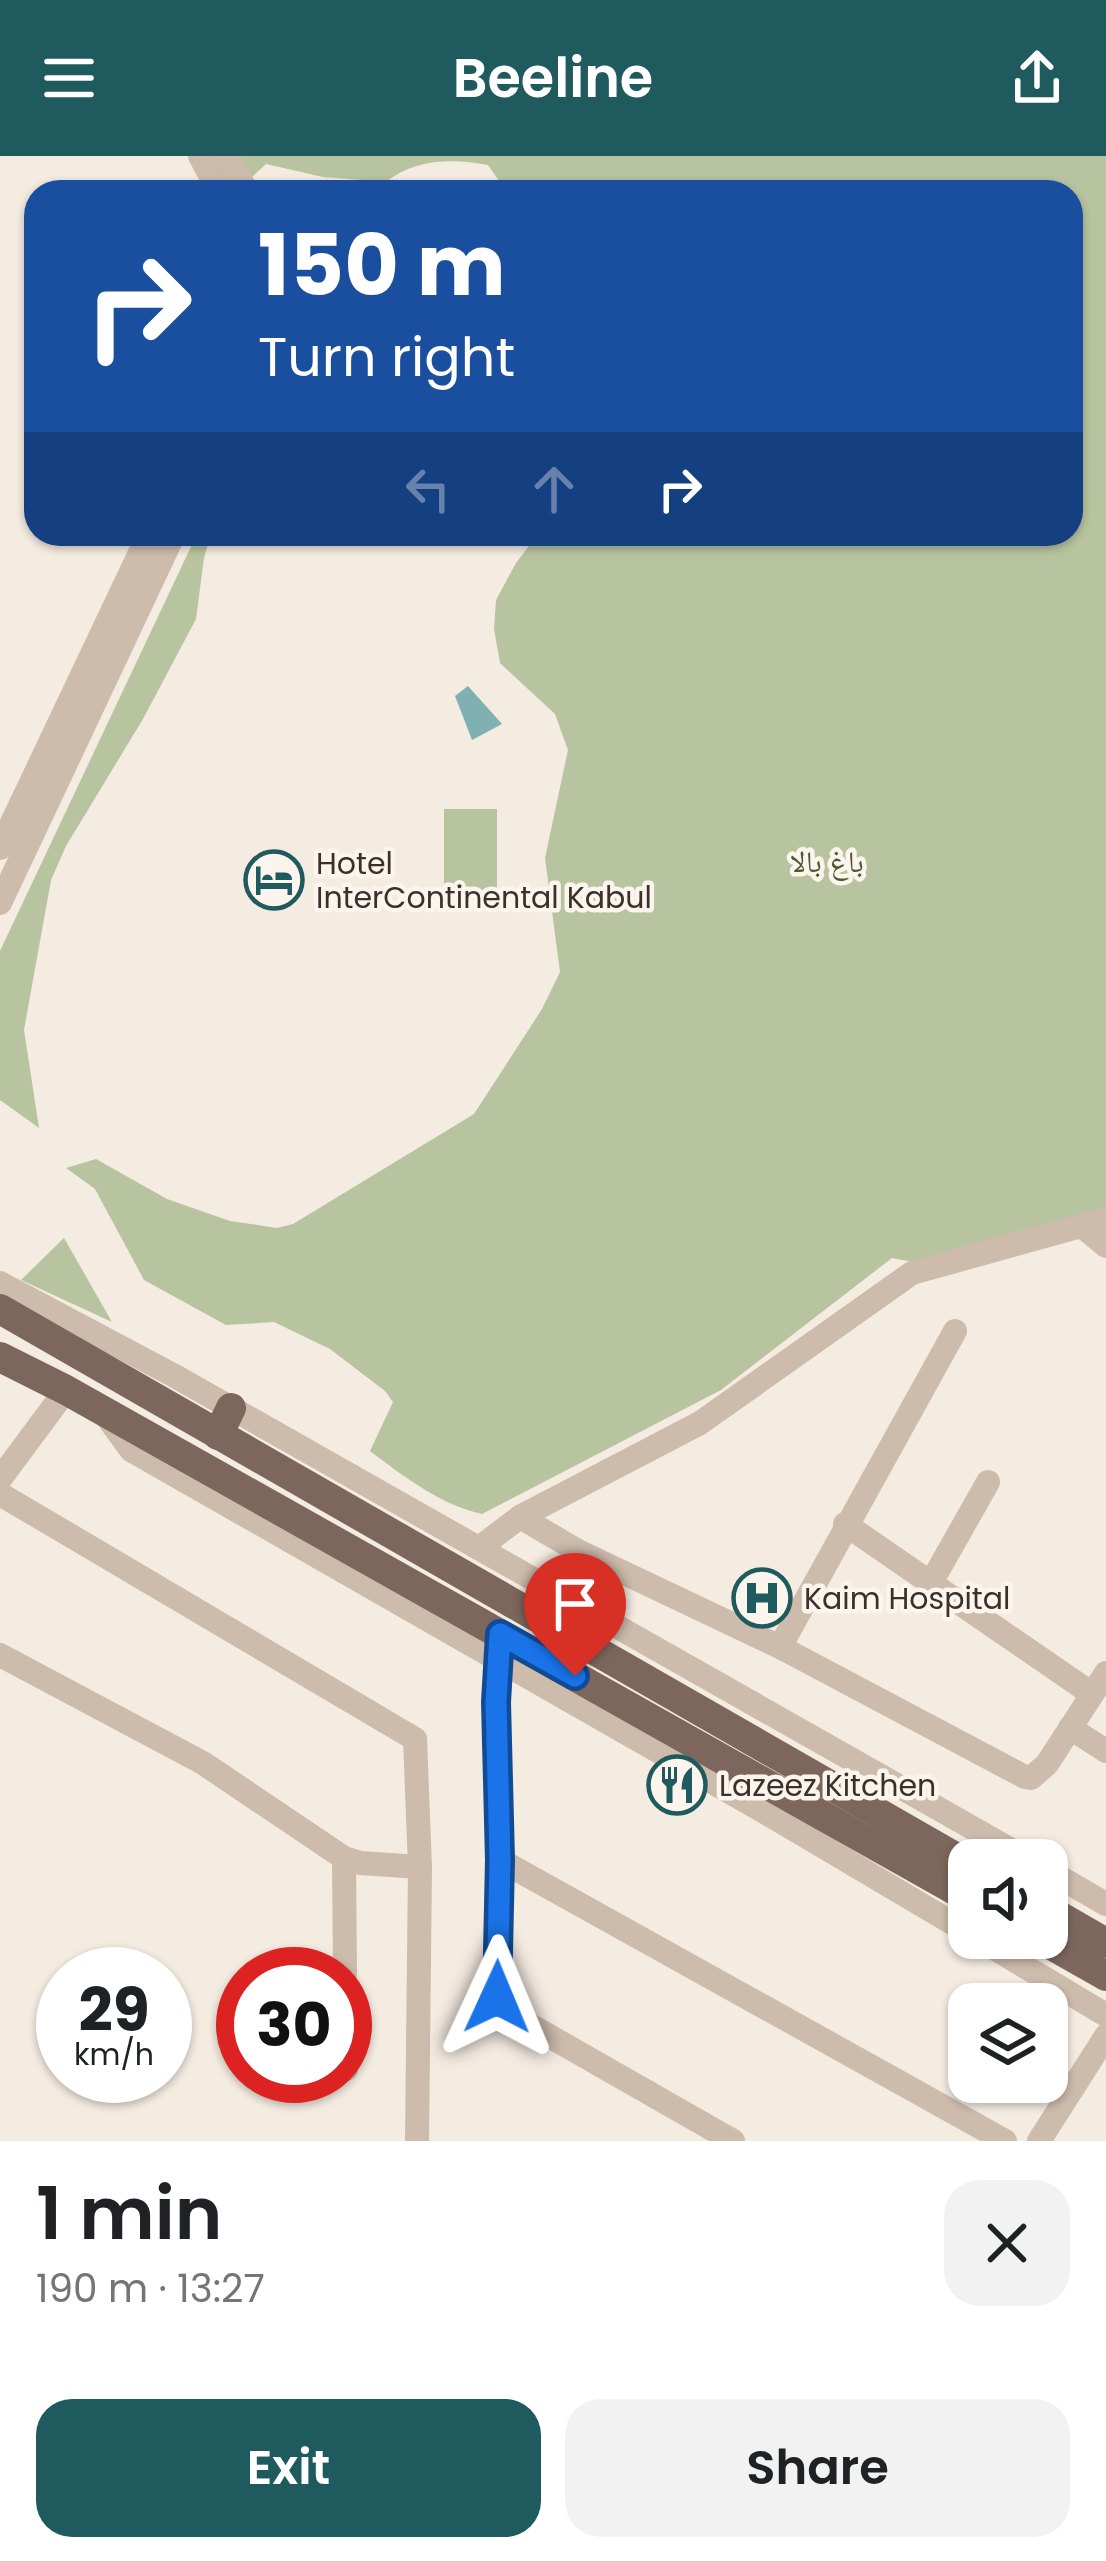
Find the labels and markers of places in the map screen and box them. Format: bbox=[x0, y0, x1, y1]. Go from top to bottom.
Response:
place label: Hotel InterContinental Kabul bbox=[316, 842, 652, 919]
hotel icon: Hotel InterContinental Kabul bbox=[243, 849, 305, 911]
pin bbox=[524, 1553, 626, 1676]
hospital icon: Kaim Hospital bbox=[731, 1567, 793, 1629]
place label: Kaim Hospital bbox=[804, 1577, 1010, 1620]
restaurant icon: Lazeez Kitchen bbox=[646, 1754, 708, 1816]
place label: Lazeez Kitchen bbox=[719, 1764, 936, 1807]

